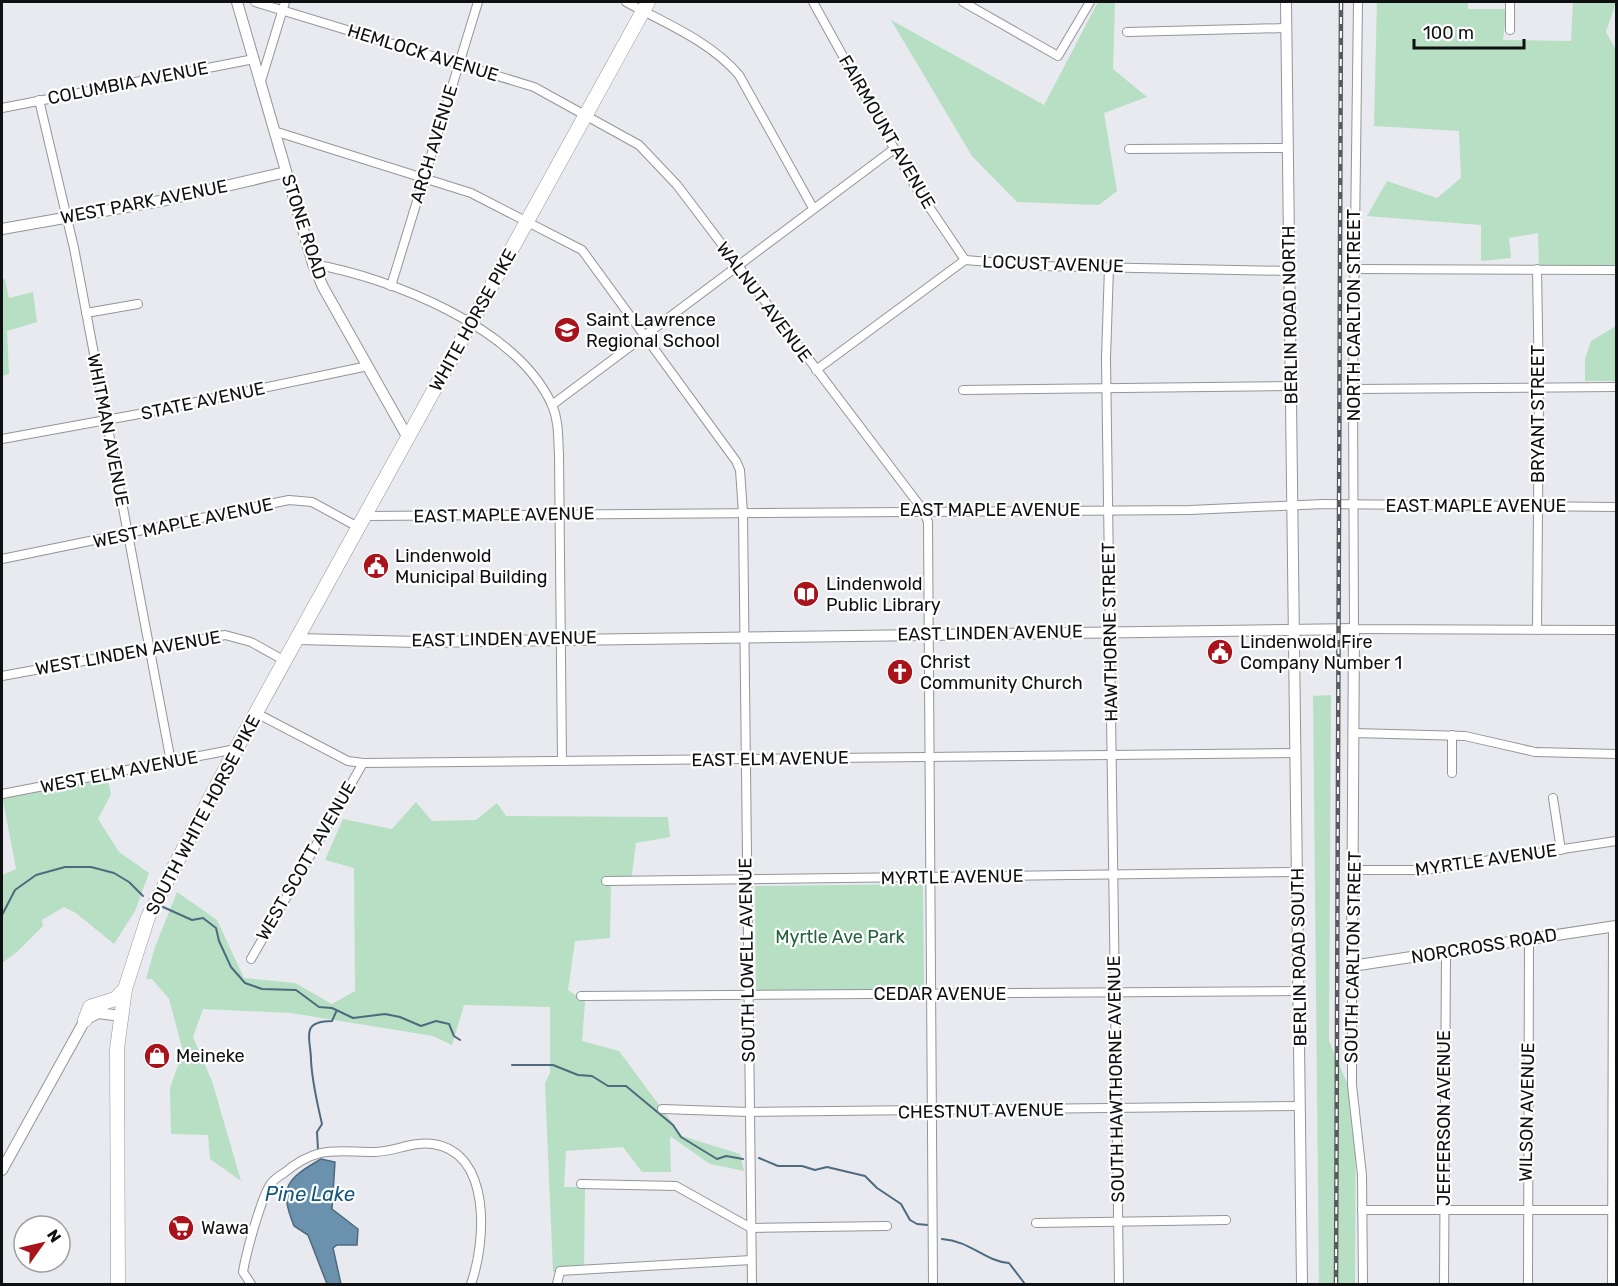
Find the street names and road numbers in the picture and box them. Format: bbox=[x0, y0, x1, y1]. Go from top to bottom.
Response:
street label: HEMLOCK AVENUE bbox=[345, 20, 501, 86]
street label: FAIRMOUNT AVENUE bbox=[834, 51, 940, 213]
street label: COLUMBIA AVENUE bbox=[46, 57, 210, 109]
street label: ARCH AVENUE bbox=[406, 82, 462, 206]
street label: STONE ROAD bbox=[277, 172, 331, 282]
street label: WEST PARK AVENUE bbox=[58, 175, 230, 229]
street label: NORTH CARLTON STREET bbox=[1343, 209, 1365, 421]
street label: BERLIN ROAD NORTH bbox=[1277, 225, 1303, 405]
street label: WALNUT AVENUE bbox=[712, 237, 816, 367]
street label: WHITE HORSE PIKE bbox=[425, 245, 521, 395]
street label: LOCUST AVENUE bbox=[982, 251, 1124, 277]
street label: BRYANT STREET bbox=[1527, 345, 1549, 483]
street label: WHITMAN AVENUE bbox=[82, 352, 134, 508]
street label: STATE AVENUE bbox=[139, 377, 267, 425]
street label: WEST MAPLE AVENUE bbox=[91, 493, 275, 553]
street label: EAST MAPLE AVENUE bbox=[1385, 495, 1567, 517]
street label: EAST MAPLE AVENUE bbox=[899, 499, 1081, 521]
street label: EAST MAPLE AVENUE bbox=[413, 502, 595, 528]
street label: HAWTHORNE STREET bbox=[1097, 542, 1123, 722]
street label: EAST LINDEN AVENUE bbox=[897, 620, 1083, 646]
street label: WEST LINDEN AVENUE bbox=[34, 626, 222, 680]
street label: EAST LINDEN AVENUE bbox=[411, 626, 597, 652]
street label: SOUTH WHITE HORSE PIKE bbox=[141, 711, 265, 919]
street label: WEST ELM AVENUE bbox=[38, 746, 200, 798]
street label: EAST ELM AVENUE bbox=[691, 747, 849, 771]
street label: WEST SCOTT AVENUE bbox=[251, 778, 361, 944]
street label: MYRTLE AVENUE bbox=[1414, 839, 1558, 881]
street label: SOUTH CARLTON STREET bbox=[1340, 851, 1366, 1063]
street label: SOUTH LOWELL AVENUE bbox=[734, 857, 760, 1063]
street label: MYRTLE AVENUE bbox=[880, 865, 1024, 889]
street label: BERLIN ROAD SOUTH bbox=[1286, 868, 1312, 1046]
street label: NORCROSS ROAD bbox=[1409, 924, 1559, 968]
street label: SOUTH HAWTHORNE AVENUE bbox=[1103, 955, 1129, 1203]
street label: CEDAR AVENUE bbox=[874, 983, 1006, 1005]
street label: JEFFERSON AVENUE bbox=[1433, 1030, 1455, 1206]
street label: WILSON AVENUE bbox=[1515, 1042, 1539, 1182]
street label: CHESTNUT AVENUE bbox=[898, 1099, 1064, 1123]

